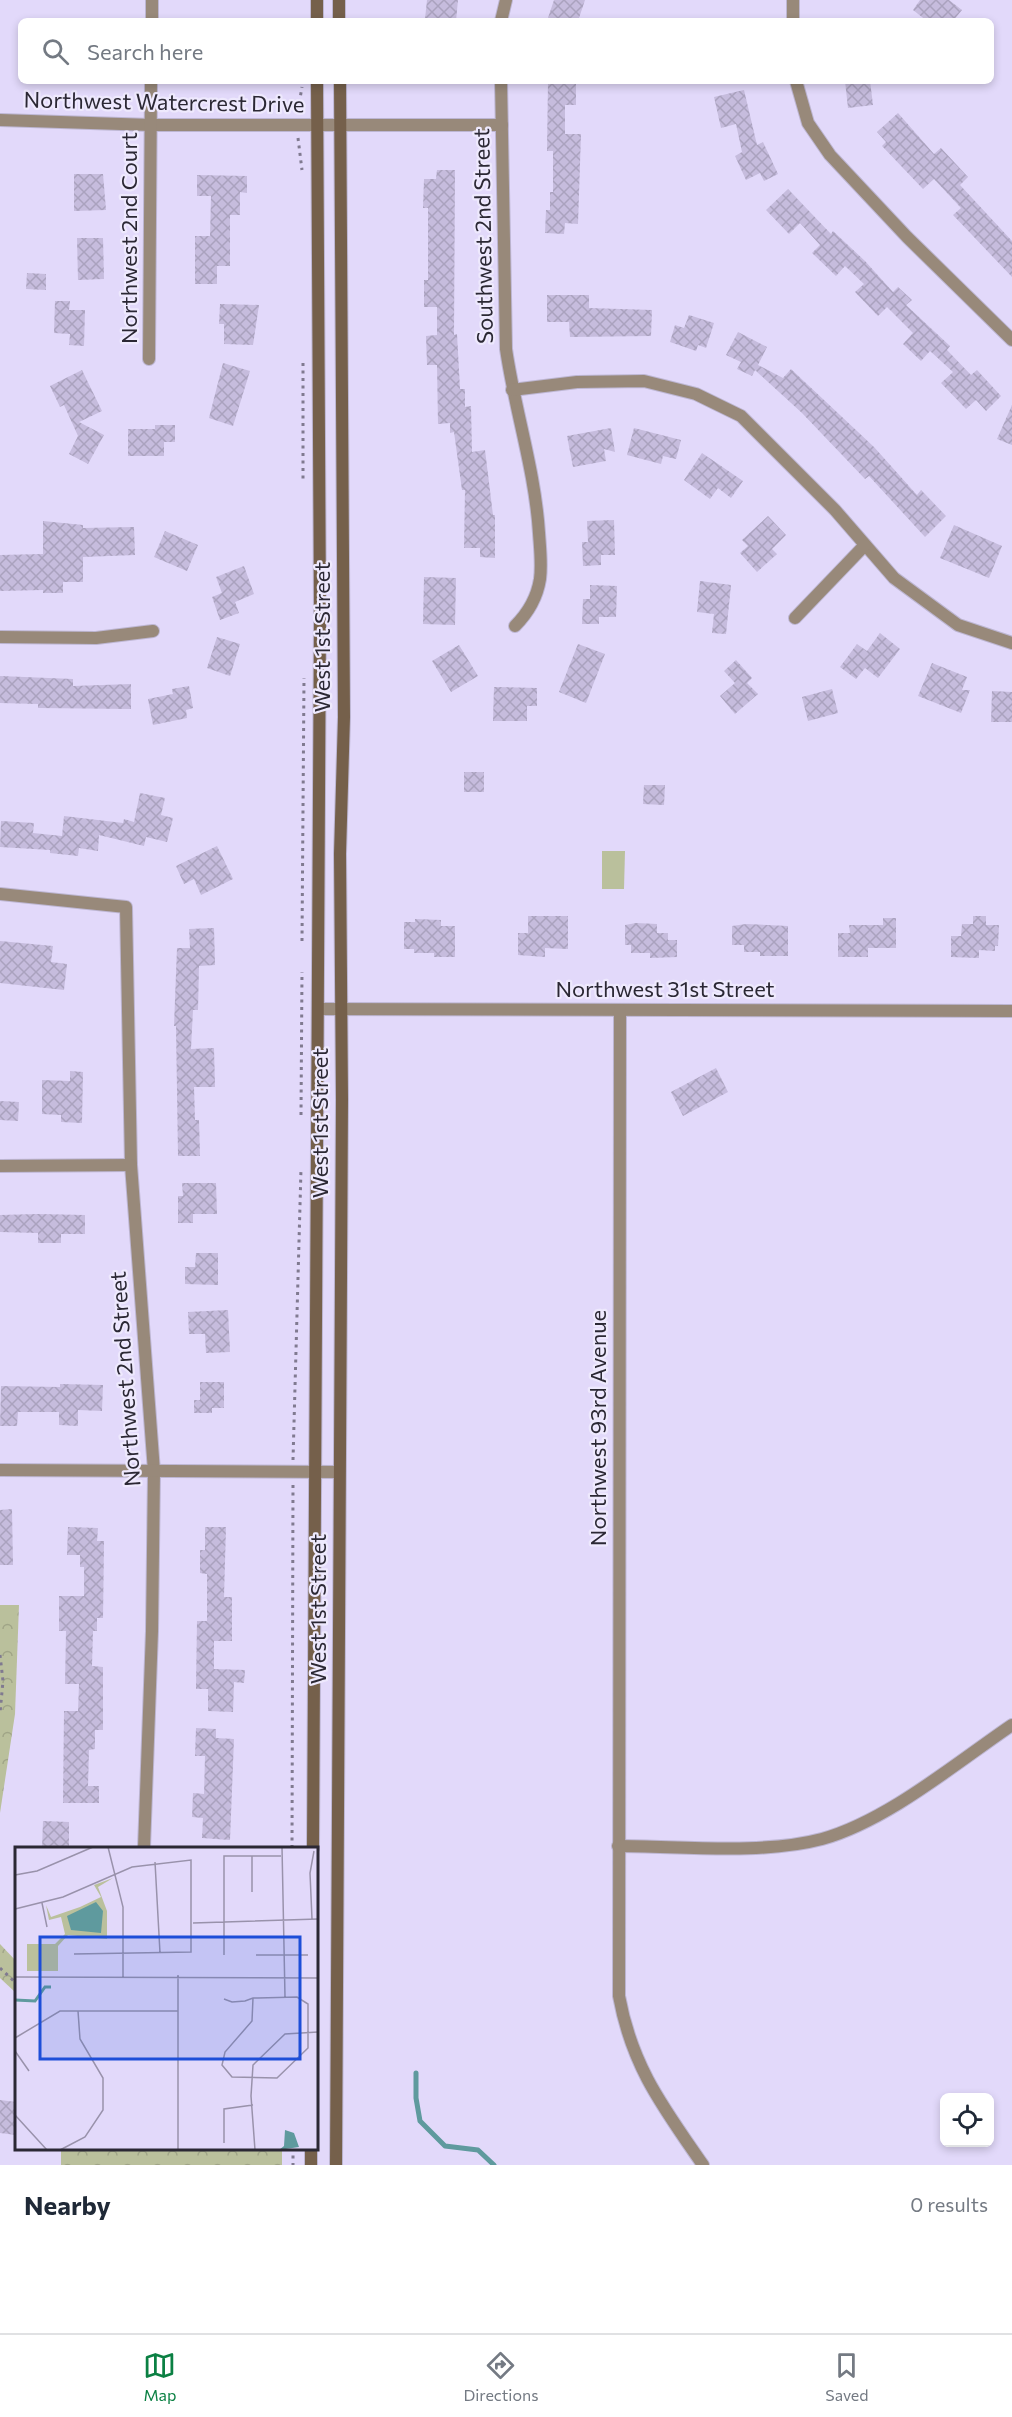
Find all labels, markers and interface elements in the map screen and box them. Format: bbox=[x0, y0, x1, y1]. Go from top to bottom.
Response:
search box bbox=[18, 18, 994, 84]
icon: search bbox=[39, 35, 72, 68]
text: Search here bbox=[87, 38, 203, 65]
street label: Northwest Watercrest Drive bbox=[23, 86, 305, 117]
street label: Southwest 2nd Street bbox=[467, 128, 498, 344]
street label: Northwest 2nd Court bbox=[115, 132, 142, 344]
street label: West 1st Street bbox=[308, 562, 335, 712]
street label: Northwest 31st Street bbox=[555, 975, 775, 1002]
street label: West 1st Street bbox=[306, 1048, 333, 1198]
street label: Northwest 2nd Street bbox=[104, 1270, 145, 1488]
street label: Northwest 93rd Avenue bbox=[584, 1310, 611, 1546]
street label: West 1st Street bbox=[304, 1534, 331, 1684]
inset map bbox=[15, 1847, 318, 2150]
map controls bbox=[940, 2093, 994, 2147]
button: locate bbox=[940, 2093, 994, 2147]
text: Nearby bbox=[24, 2189, 111, 2220]
text: 0 results bbox=[910, 2192, 988, 2216]
tab: Map bbox=[143, 2349, 176, 2404]
tab: Directions bbox=[463, 2349, 538, 2404]
tab: Saved bbox=[825, 2349, 869, 2404]

